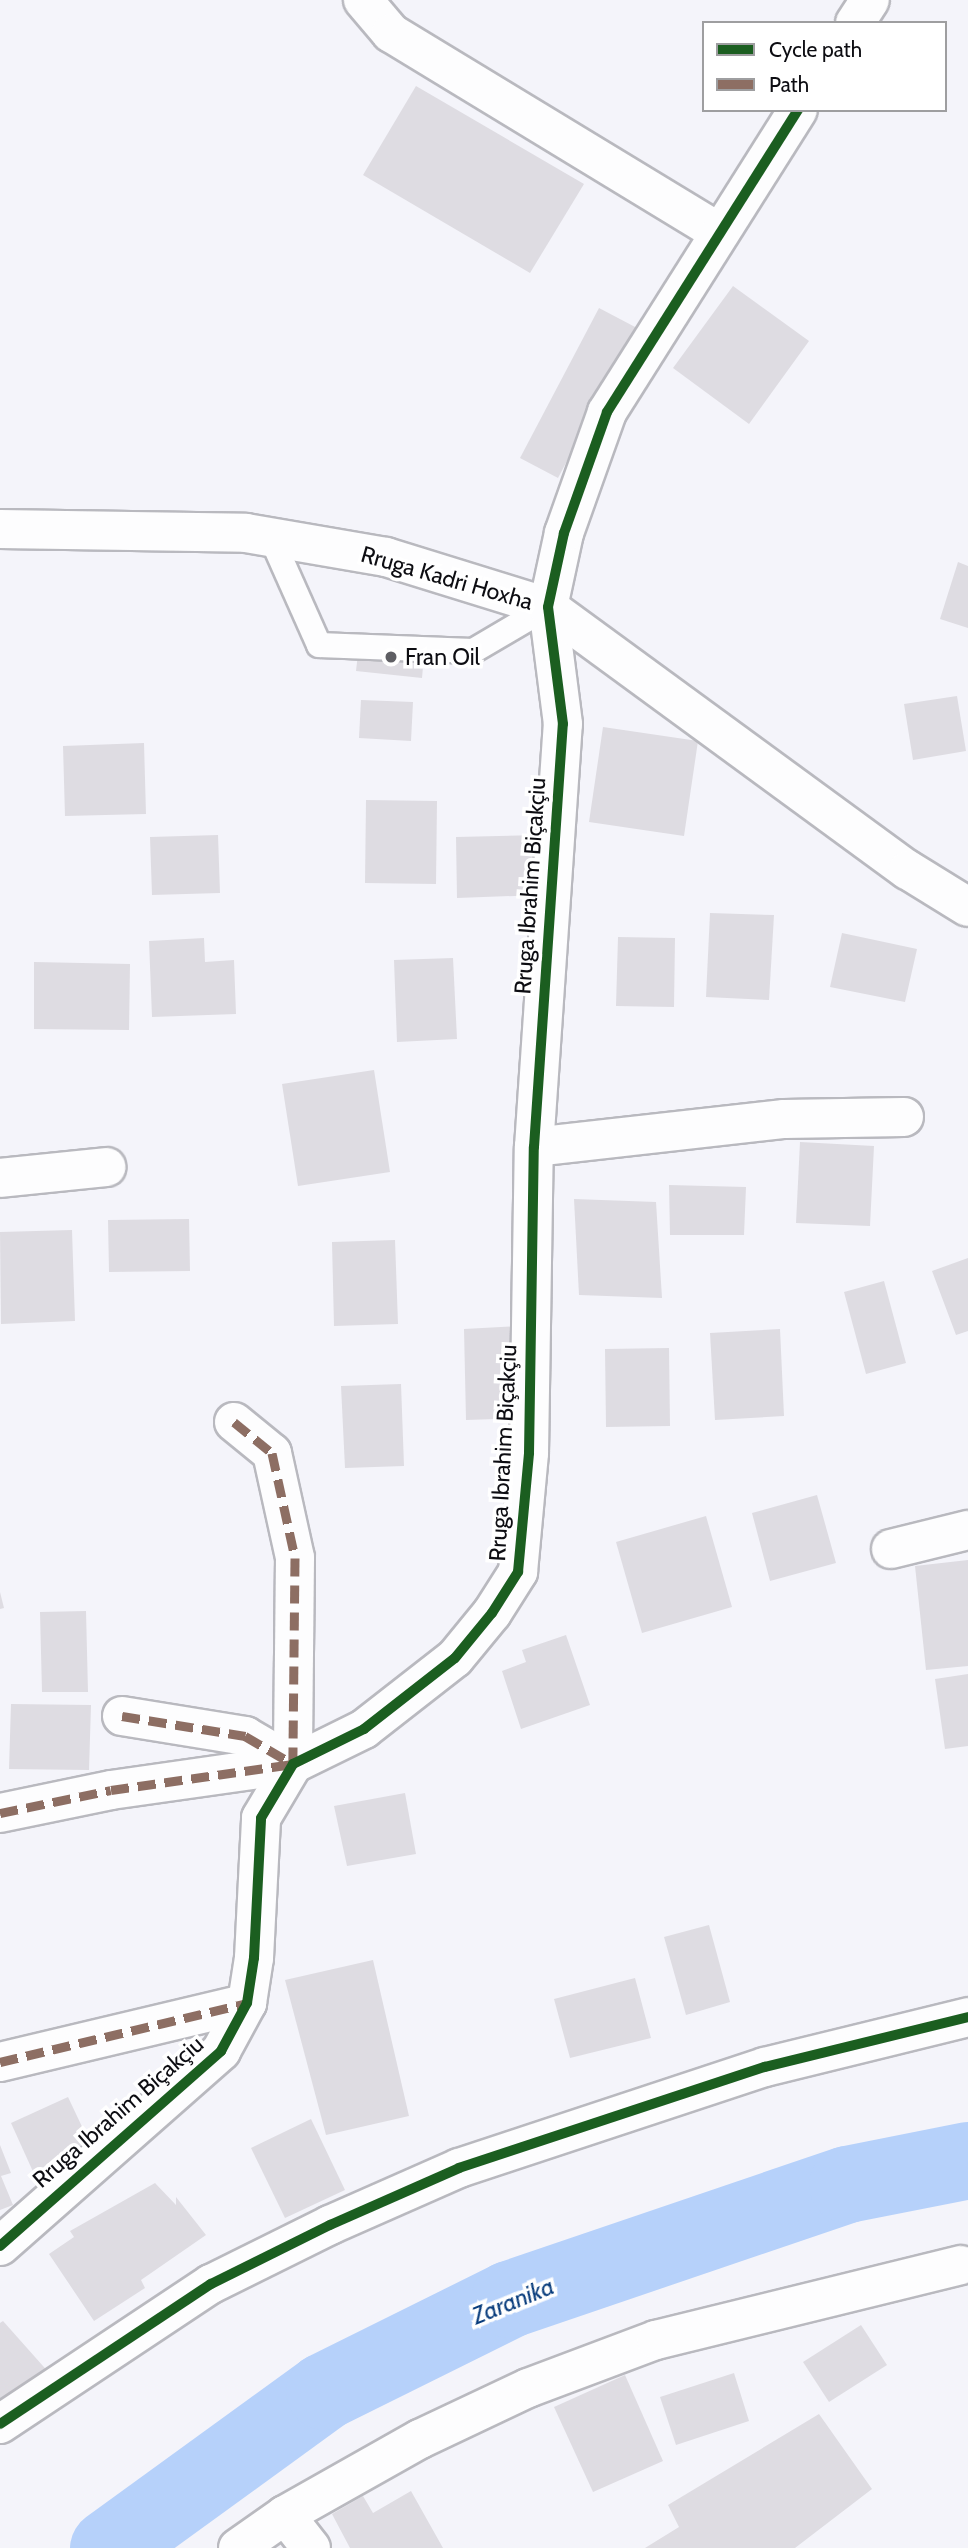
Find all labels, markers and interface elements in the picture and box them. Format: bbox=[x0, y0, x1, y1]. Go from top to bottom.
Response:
legend bbox=[702, 21, 947, 112]
text: Cycle path bbox=[769, 37, 862, 62]
text: Path bbox=[769, 72, 809, 97]
street label: Rruga Kadri Hoxha bbox=[358, 540, 536, 616]
place label: Fran Oil bbox=[405, 643, 480, 671]
marker: Fran Oil bbox=[383, 649, 399, 665]
street label: Rruga Ibrahim Biçakçiu bbox=[509, 777, 551, 995]
street label: Rruga Ibrahim Biçakçiu bbox=[484, 1344, 522, 1562]
street label: Rruga Ibrahim Biçakçiu bbox=[27, 2030, 209, 2194]
water label: Zaranika bbox=[468, 2272, 558, 2330]

